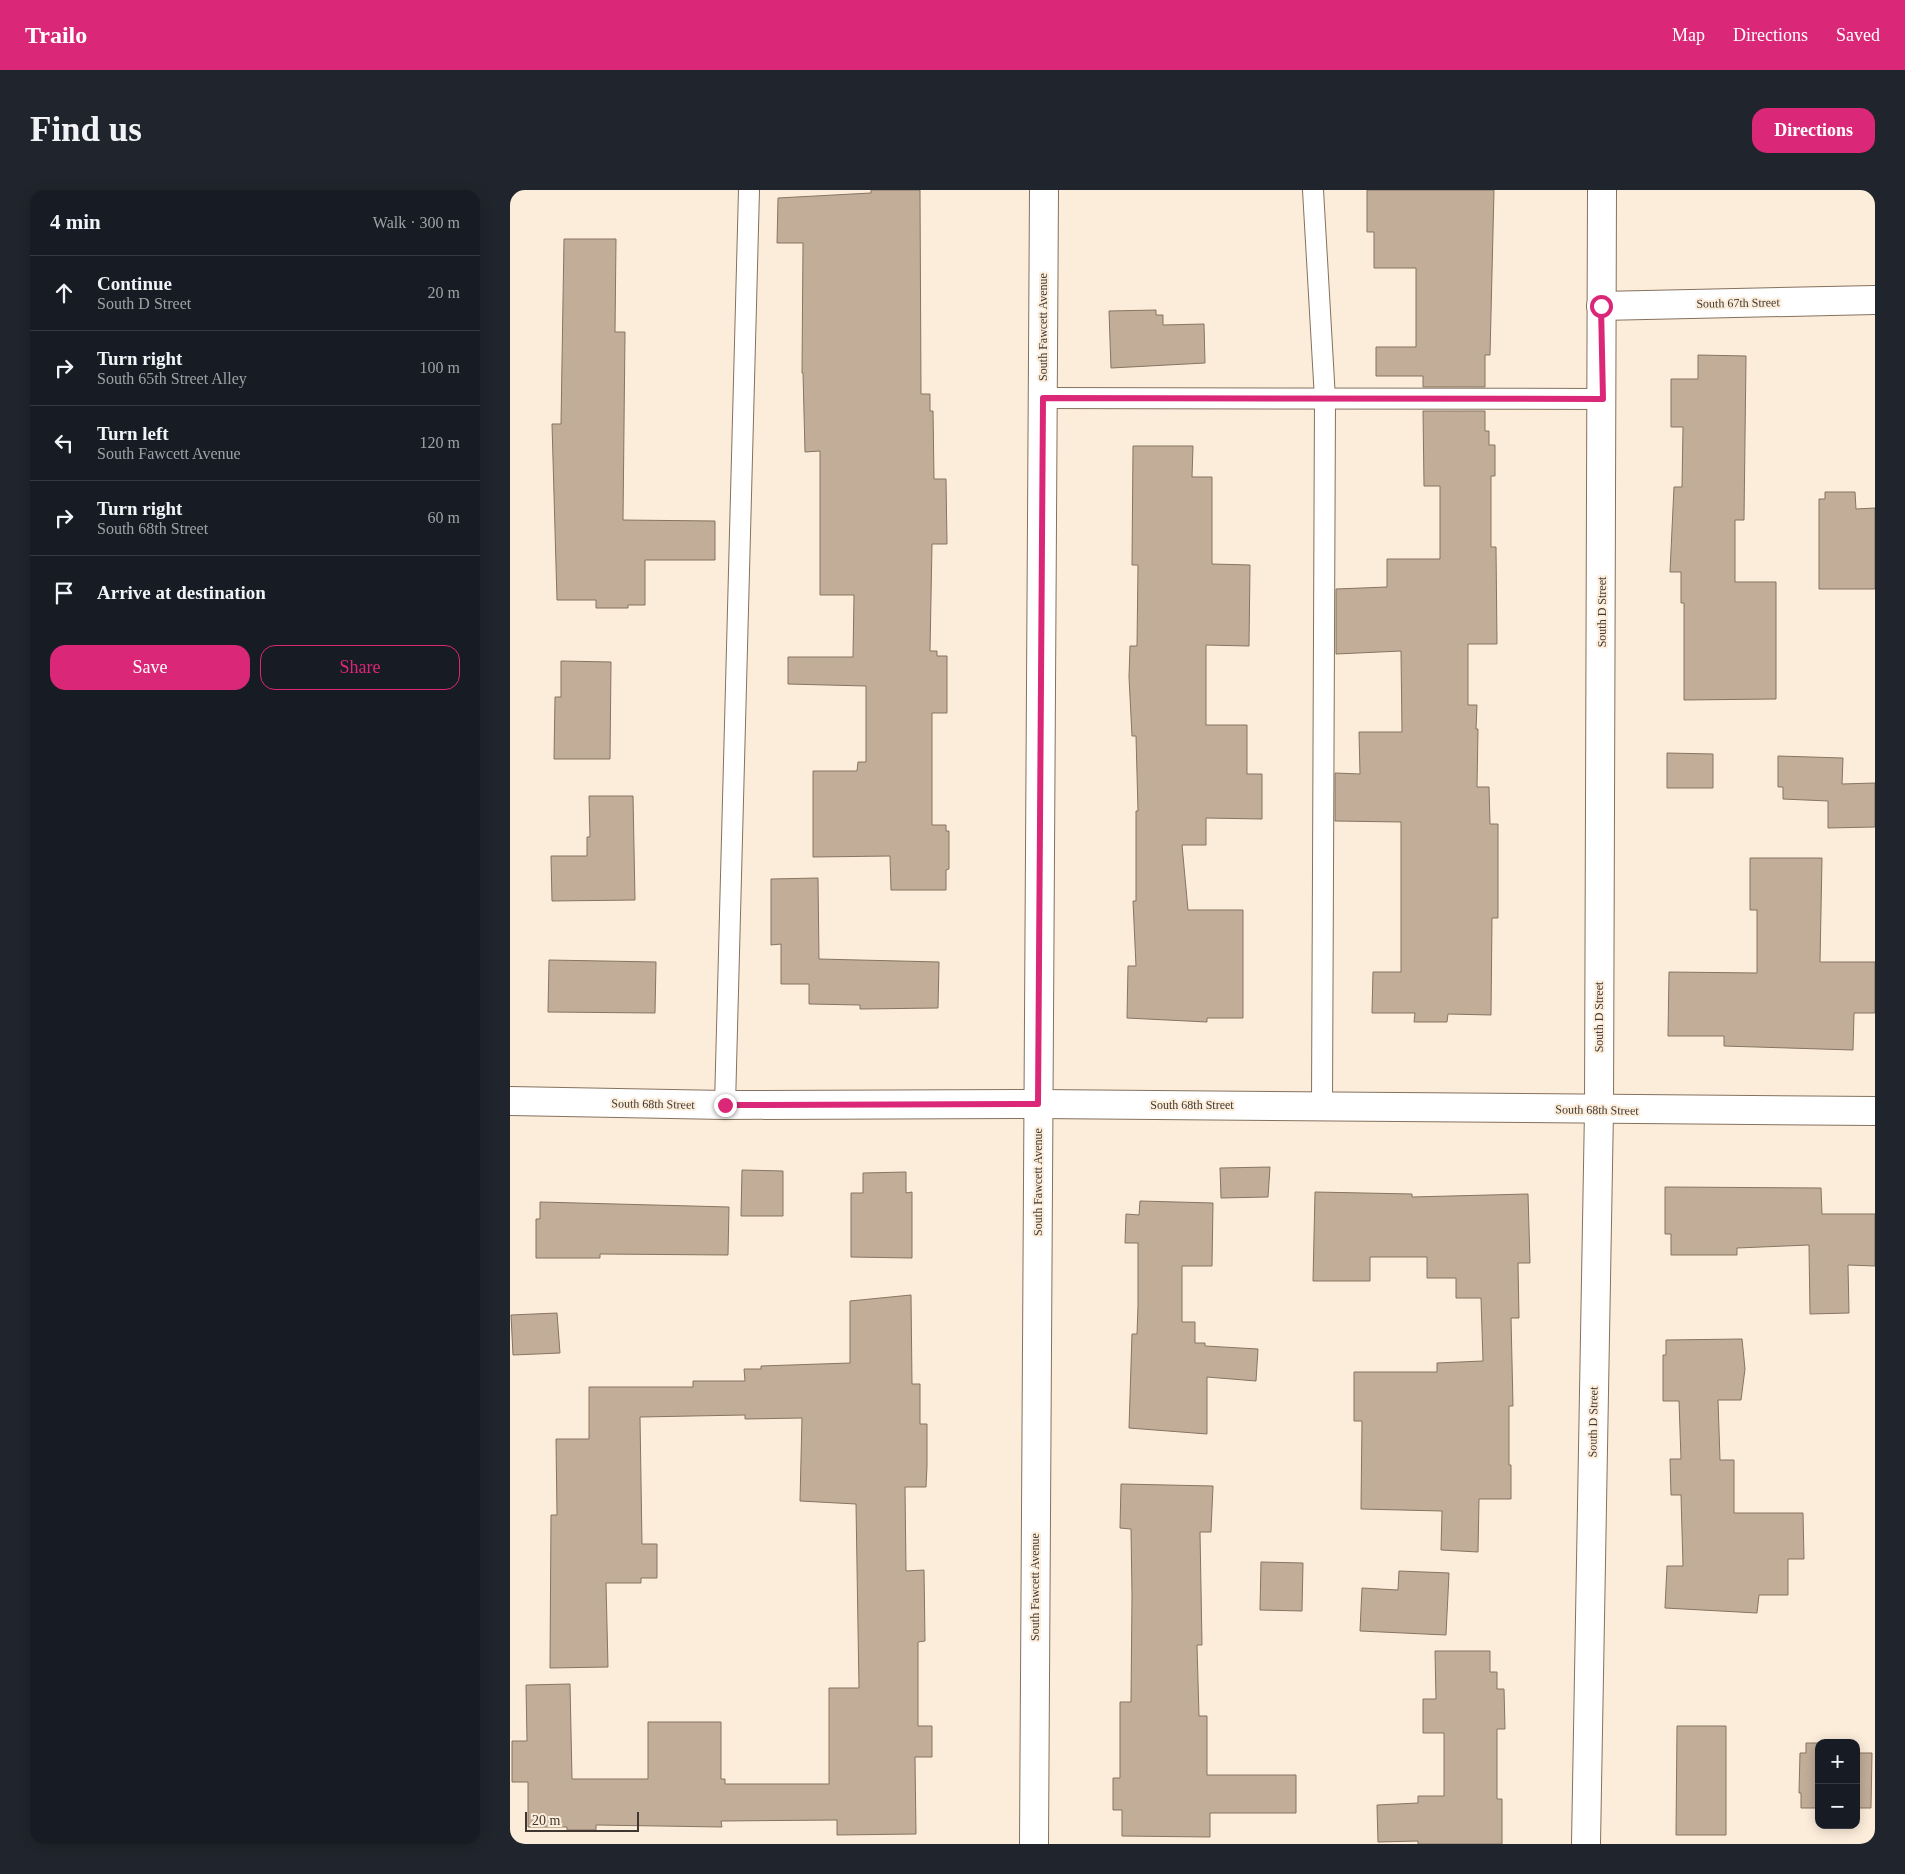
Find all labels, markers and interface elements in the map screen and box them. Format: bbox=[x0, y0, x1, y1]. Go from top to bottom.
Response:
text: Trailo bbox=[25, 22, 87, 48]
text: Map bbox=[1672, 25, 1705, 45]
text: Directions bbox=[1733, 25, 1808, 45]
text: Saved bbox=[1836, 25, 1880, 45]
button: Directions bbox=[1752, 108, 1875, 153]
text: Find us bbox=[30, 110, 142, 149]
text: 4 min bbox=[50, 210, 101, 234]
text: Walk · 300 m bbox=[373, 214, 460, 231]
text: Continue bbox=[97, 273, 172, 294]
street label: South Fawcett Avenue bbox=[1036, 273, 1050, 381]
icon: ahead bbox=[50, 279, 78, 307]
text: 20 m bbox=[428, 284, 460, 301]
text: South D Street bbox=[97, 295, 191, 312]
route start bbox=[1590, 295, 1613, 318]
street label: South 67th Street bbox=[1696, 295, 1780, 311]
text: Turn right bbox=[97, 348, 182, 369]
icon: right bbox=[50, 354, 78, 382]
text: 100 m bbox=[420, 359, 460, 376]
text: South 65th Street Alley bbox=[97, 370, 247, 387]
text: Turn left bbox=[97, 423, 169, 444]
icon: left bbox=[50, 429, 78, 457]
text: 120 m bbox=[420, 434, 460, 451]
text: South Fawcett Avenue bbox=[97, 445, 241, 462]
text: Turn right bbox=[97, 498, 182, 519]
icon: right bbox=[50, 504, 78, 532]
text: 60 m bbox=[428, 509, 460, 526]
text: South 68th Street bbox=[97, 520, 208, 537]
street label: South D Street bbox=[1595, 576, 1609, 647]
icon: arrive bbox=[50, 579, 78, 607]
text: Arrive at destination bbox=[97, 582, 266, 603]
button: Save bbox=[50, 645, 250, 690]
button: Share bbox=[260, 645, 460, 690]
street label: South D Street bbox=[1592, 981, 1606, 1052]
route end bbox=[714, 1094, 737, 1117]
street label: South 68th Street bbox=[611, 1096, 695, 1112]
street label: South 68th Street bbox=[1150, 1098, 1234, 1112]
street label: South 68th Street bbox=[1555, 1102, 1639, 1118]
street label: South Fawcett Avenue bbox=[1031, 1128, 1045, 1236]
street label: South D Street bbox=[1585, 1386, 1601, 1457]
street label: South Fawcett Avenue bbox=[1028, 1533, 1042, 1641]
map controls bbox=[1815, 1739, 1860, 1829]
button: + bbox=[1815, 1739, 1860, 1784]
button: − bbox=[1815, 1784, 1860, 1829]
scale bar bbox=[525, 1809, 639, 1832]
text: 20 m bbox=[532, 1813, 560, 1828]

